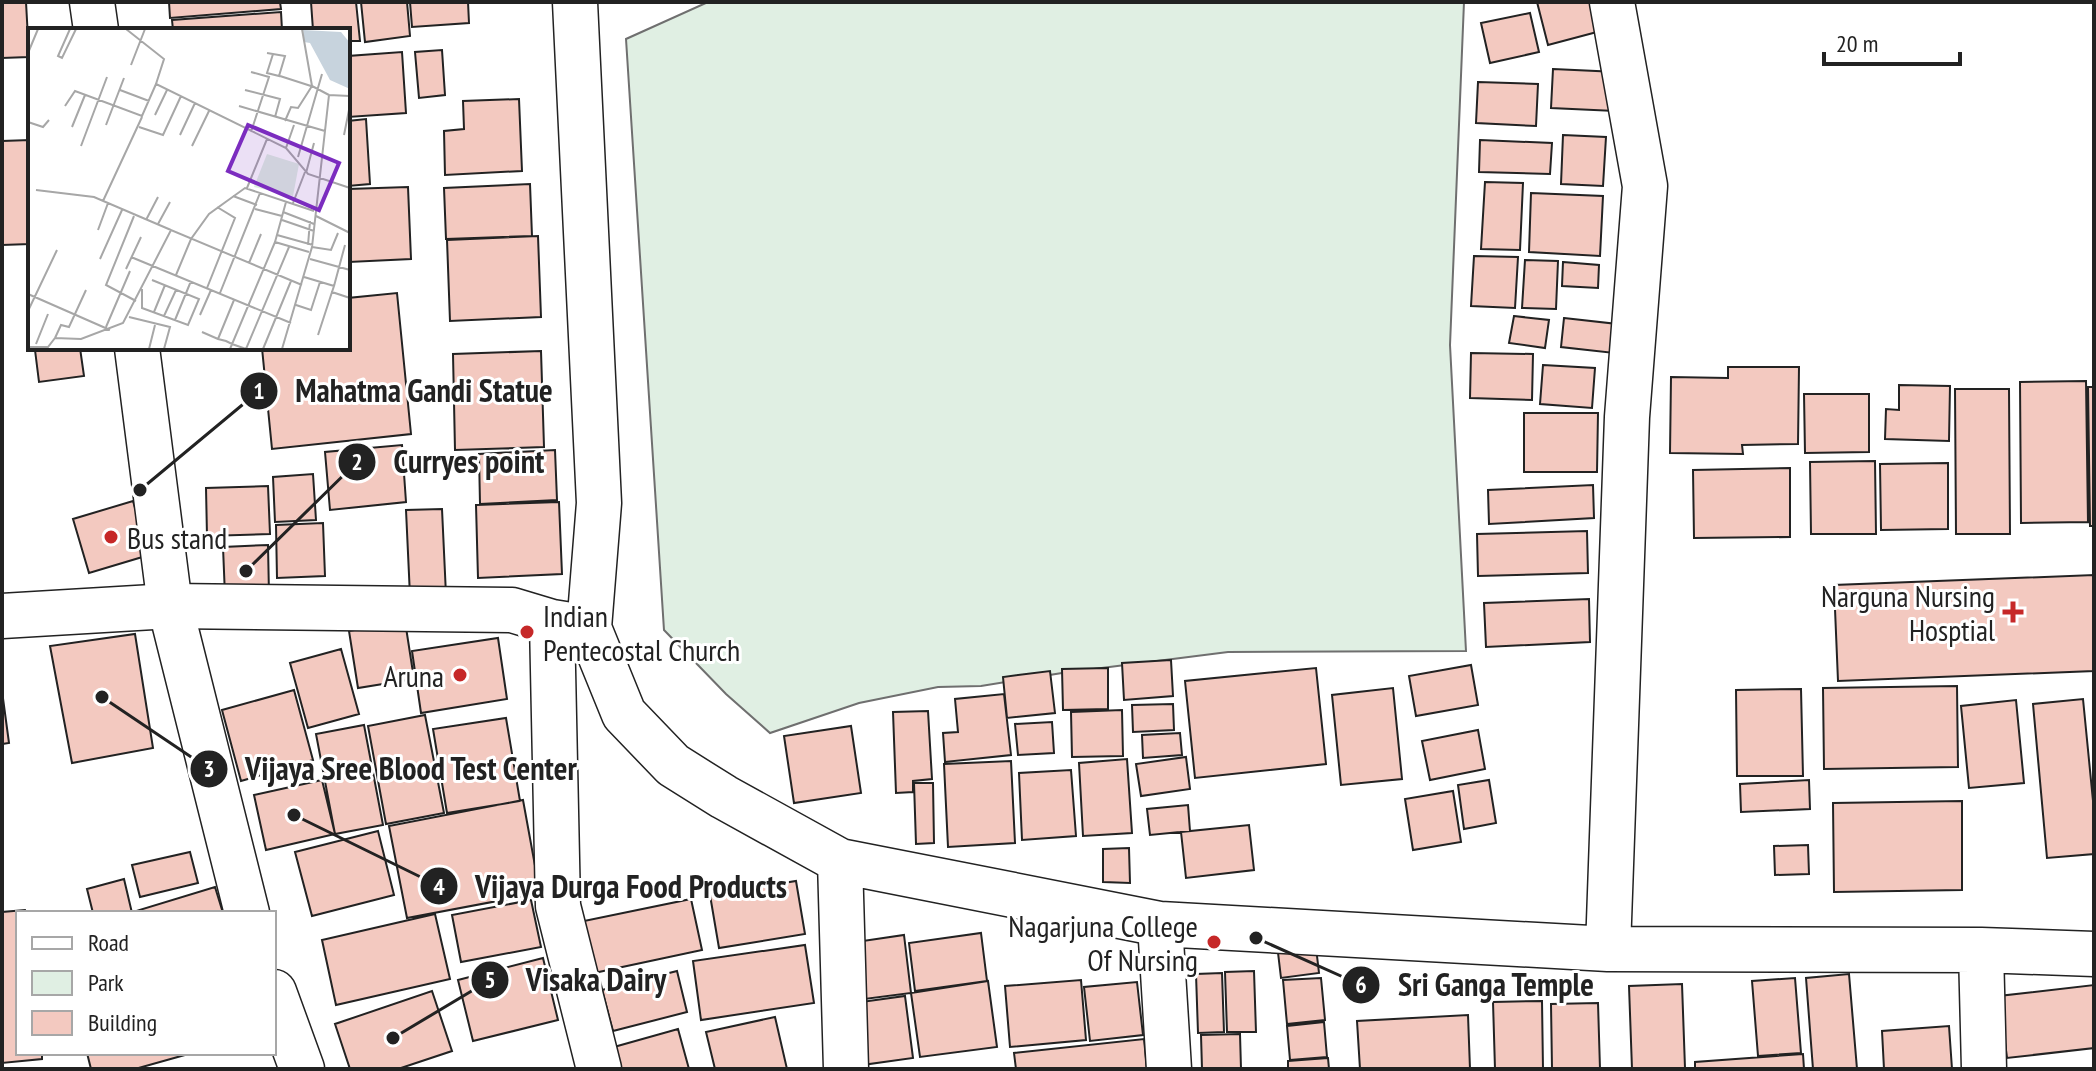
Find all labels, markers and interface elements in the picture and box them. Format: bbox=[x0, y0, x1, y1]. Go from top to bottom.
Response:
scale bar bbox=[1824, 16, 1960, 66]
inset map bbox=[28, 28, 350, 350]
text: 20 m bbox=[1836, 28, 1878, 59]
callout: Mahatma Gandi Statue bbox=[239, 363, 569, 419]
text: Mahatma Gandi Statue bbox=[295, 369, 553, 411]
text: 1 bbox=[253, 375, 265, 406]
callout: Curryes point bbox=[337, 434, 560, 490]
text: Curryes point bbox=[394, 440, 545, 482]
text: 2 bbox=[351, 446, 363, 477]
place label: Bus stand bbox=[127, 518, 227, 557]
marker: Bus stand bbox=[102, 528, 120, 546]
place label: Narguna Nursing Hosptial bbox=[1821, 576, 1995, 649]
place label: Indian Pentecostal Church bbox=[543, 596, 740, 669]
marker: Narguna Nursing Hosptial bbox=[2002, 601, 2024, 623]
marker: Indian Pentecostal Church bbox=[518, 623, 536, 641]
place label: Aruna bbox=[383, 656, 444, 695]
marker: Aruna bbox=[451, 666, 469, 684]
callout: Vijaya Sree Blood Test Center bbox=[189, 741, 594, 797]
text: Vijaya Sree Blood Test Center bbox=[244, 747, 578, 789]
text: 3 bbox=[203, 753, 215, 784]
callout: Vijaya Durga Food Products bbox=[419, 858, 803, 914]
text: Vijaya Durga Food Products bbox=[474, 865, 787, 907]
text: 4 bbox=[433, 871, 445, 902]
place label: Nagarjuna College Of Nursing bbox=[1008, 906, 1198, 979]
legend bbox=[16, 911, 276, 1055]
text: Road bbox=[88, 927, 129, 958]
marker: Nagarjuna College Of Nursing bbox=[1205, 933, 1223, 951]
callout: Visaka Dairy bbox=[470, 952, 682, 1008]
callout: Sri Ganga Temple bbox=[1341, 957, 1610, 1013]
text: Visaka Dairy bbox=[525, 958, 667, 1000]
text: Sri Ganga Temple bbox=[1398, 963, 1594, 1005]
text: 5 bbox=[484, 964, 496, 995]
text: Park bbox=[88, 967, 124, 998]
text: 6 bbox=[1355, 969, 1367, 1000]
text: Building bbox=[88, 1007, 157, 1038]

